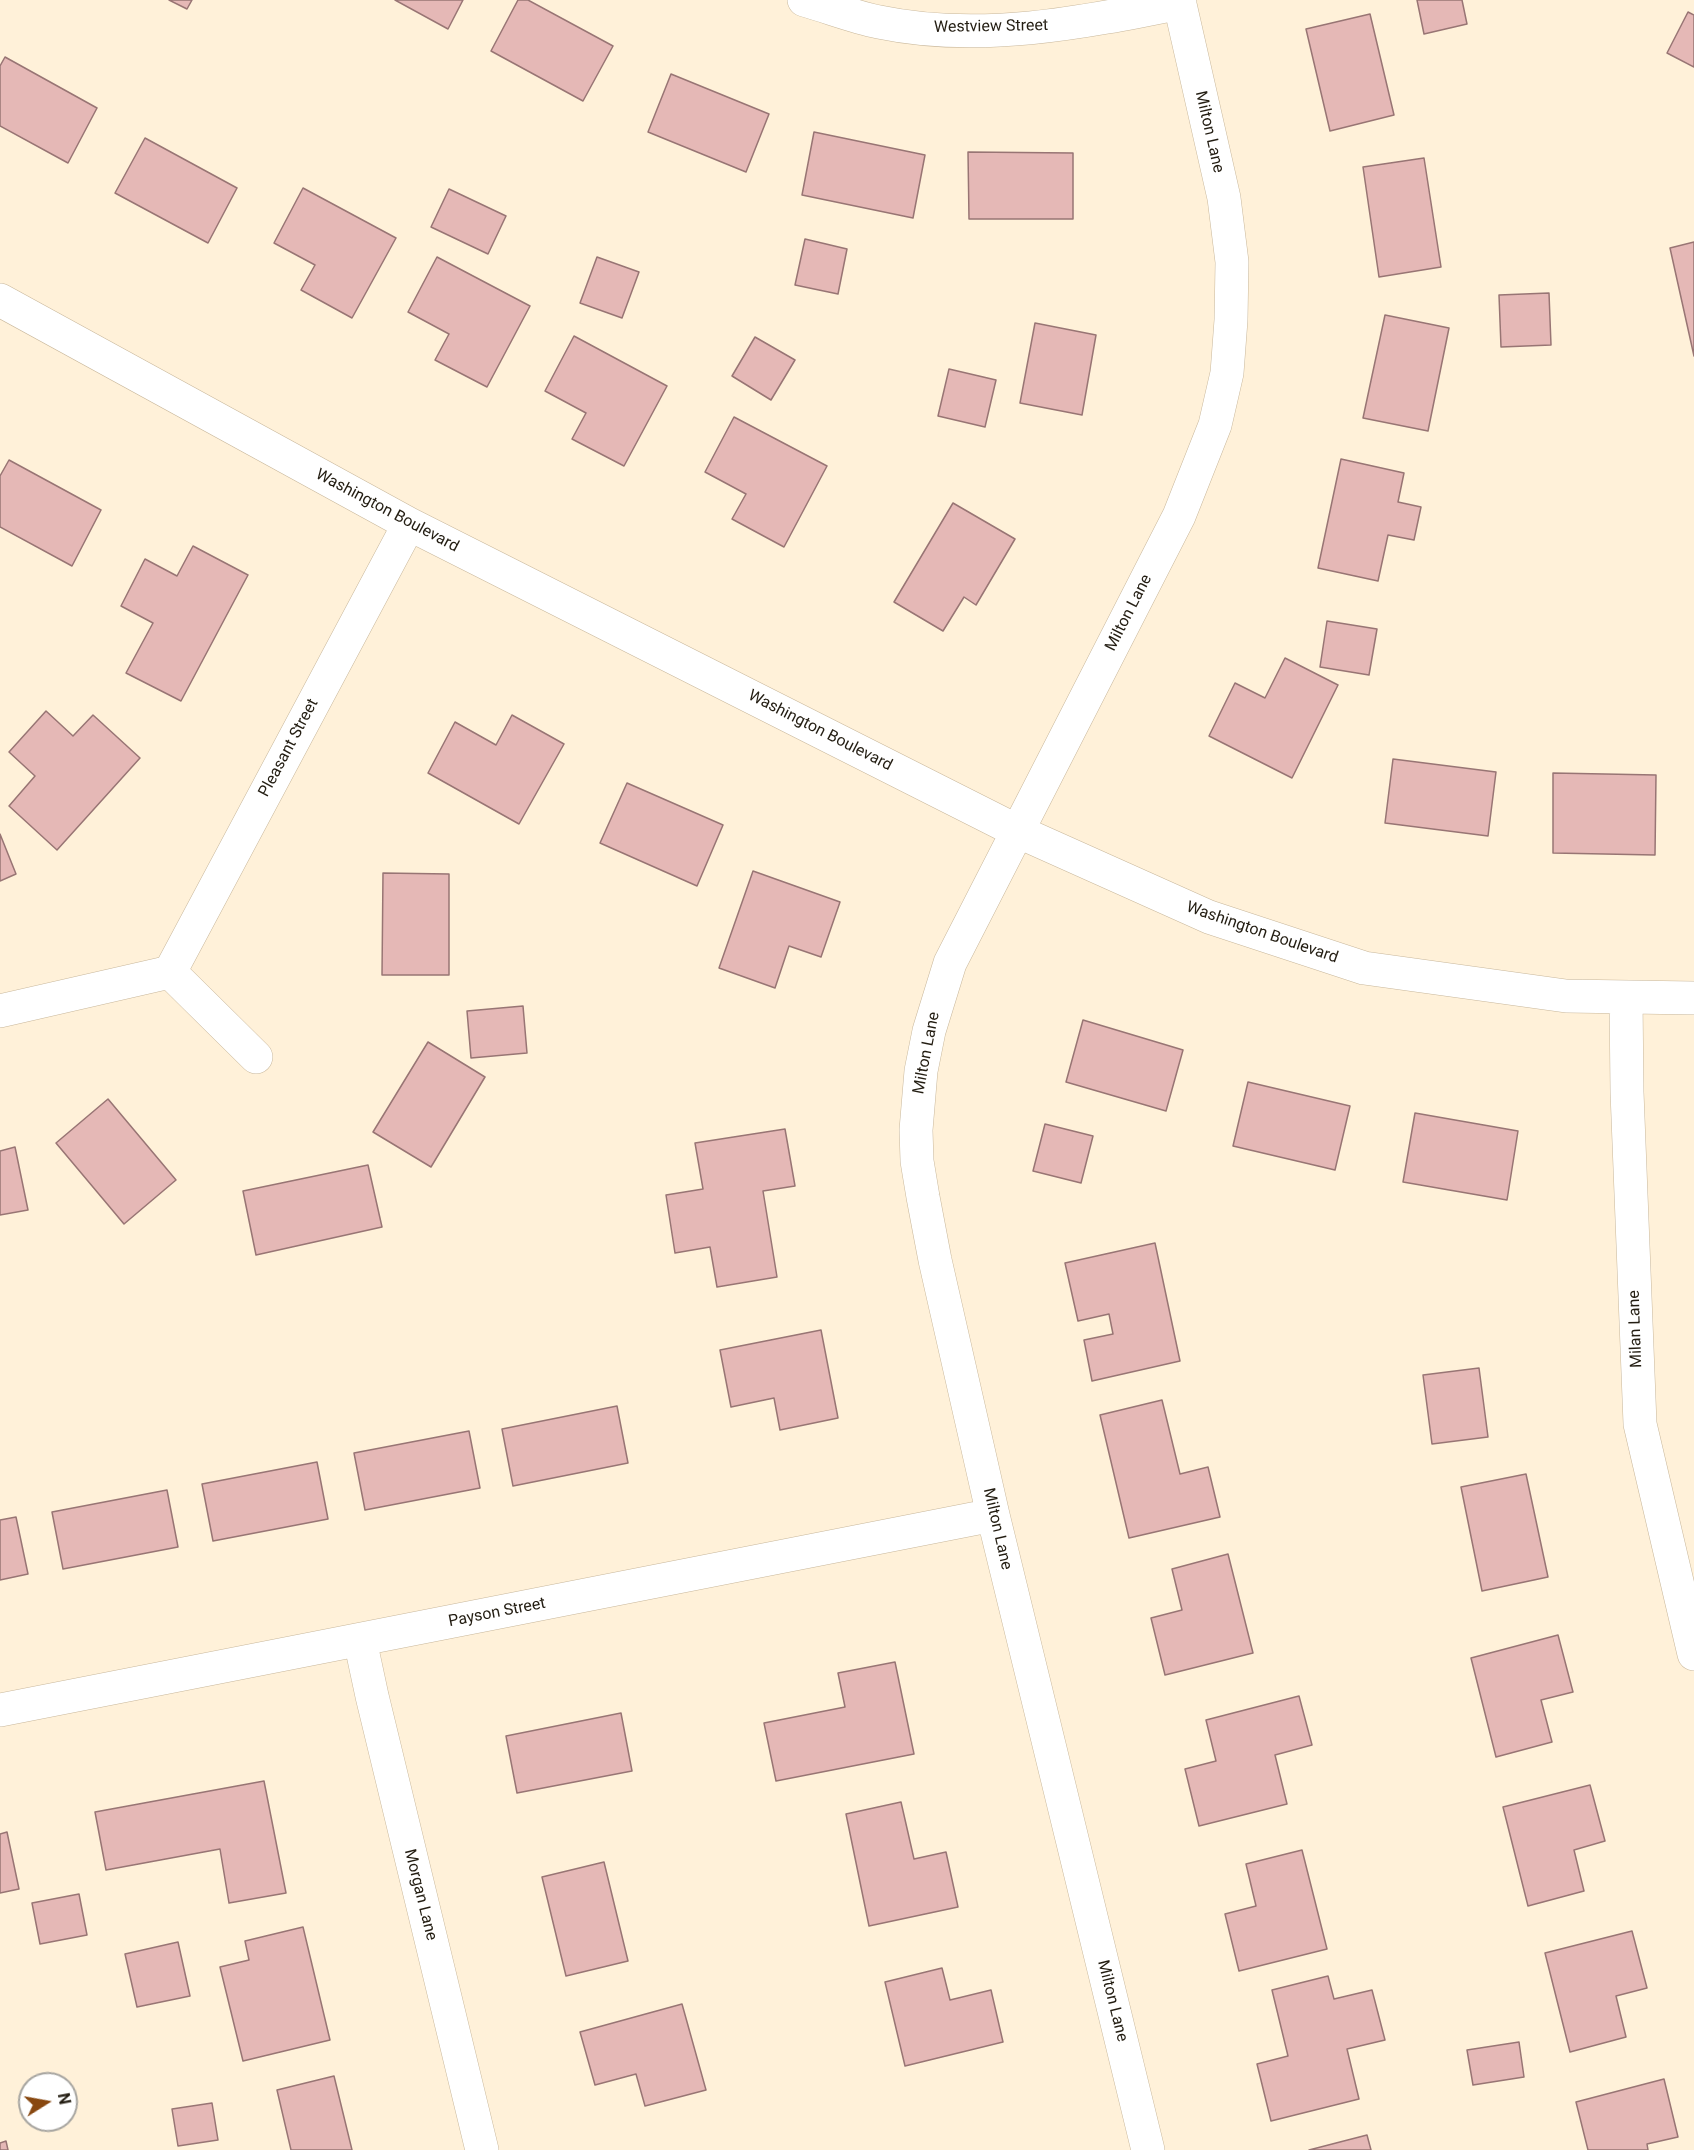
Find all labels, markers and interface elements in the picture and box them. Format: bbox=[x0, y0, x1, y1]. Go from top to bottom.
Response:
street label: Westview Street bbox=[934, 16, 1048, 38]
street label: Milton Lane bbox=[1190, 89, 1228, 175]
street label: Washington Boulevard bbox=[312, 465, 462, 557]
street label: Milton Lane bbox=[1102, 571, 1156, 655]
street label: Washington Boulevard bbox=[745, 686, 895, 776]
street label: Pleasant Street bbox=[255, 696, 323, 800]
street label: Washington Boulevard bbox=[1184, 898, 1340, 968]
street label: Milton Lane bbox=[910, 1010, 944, 1096]
street label: Milan Lane bbox=[1625, 1290, 1647, 1368]
street label: Milton Lane bbox=[978, 1486, 1016, 1572]
street label: Payson Street bbox=[447, 1594, 547, 1632]
street label: Morgan Lane bbox=[399, 1847, 441, 1943]
street label: Milton Lane bbox=[1093, 1958, 1131, 2044]
north arrow bbox=[18, 2072, 78, 2132]
text: N bbox=[54, 2091, 75, 2106]

